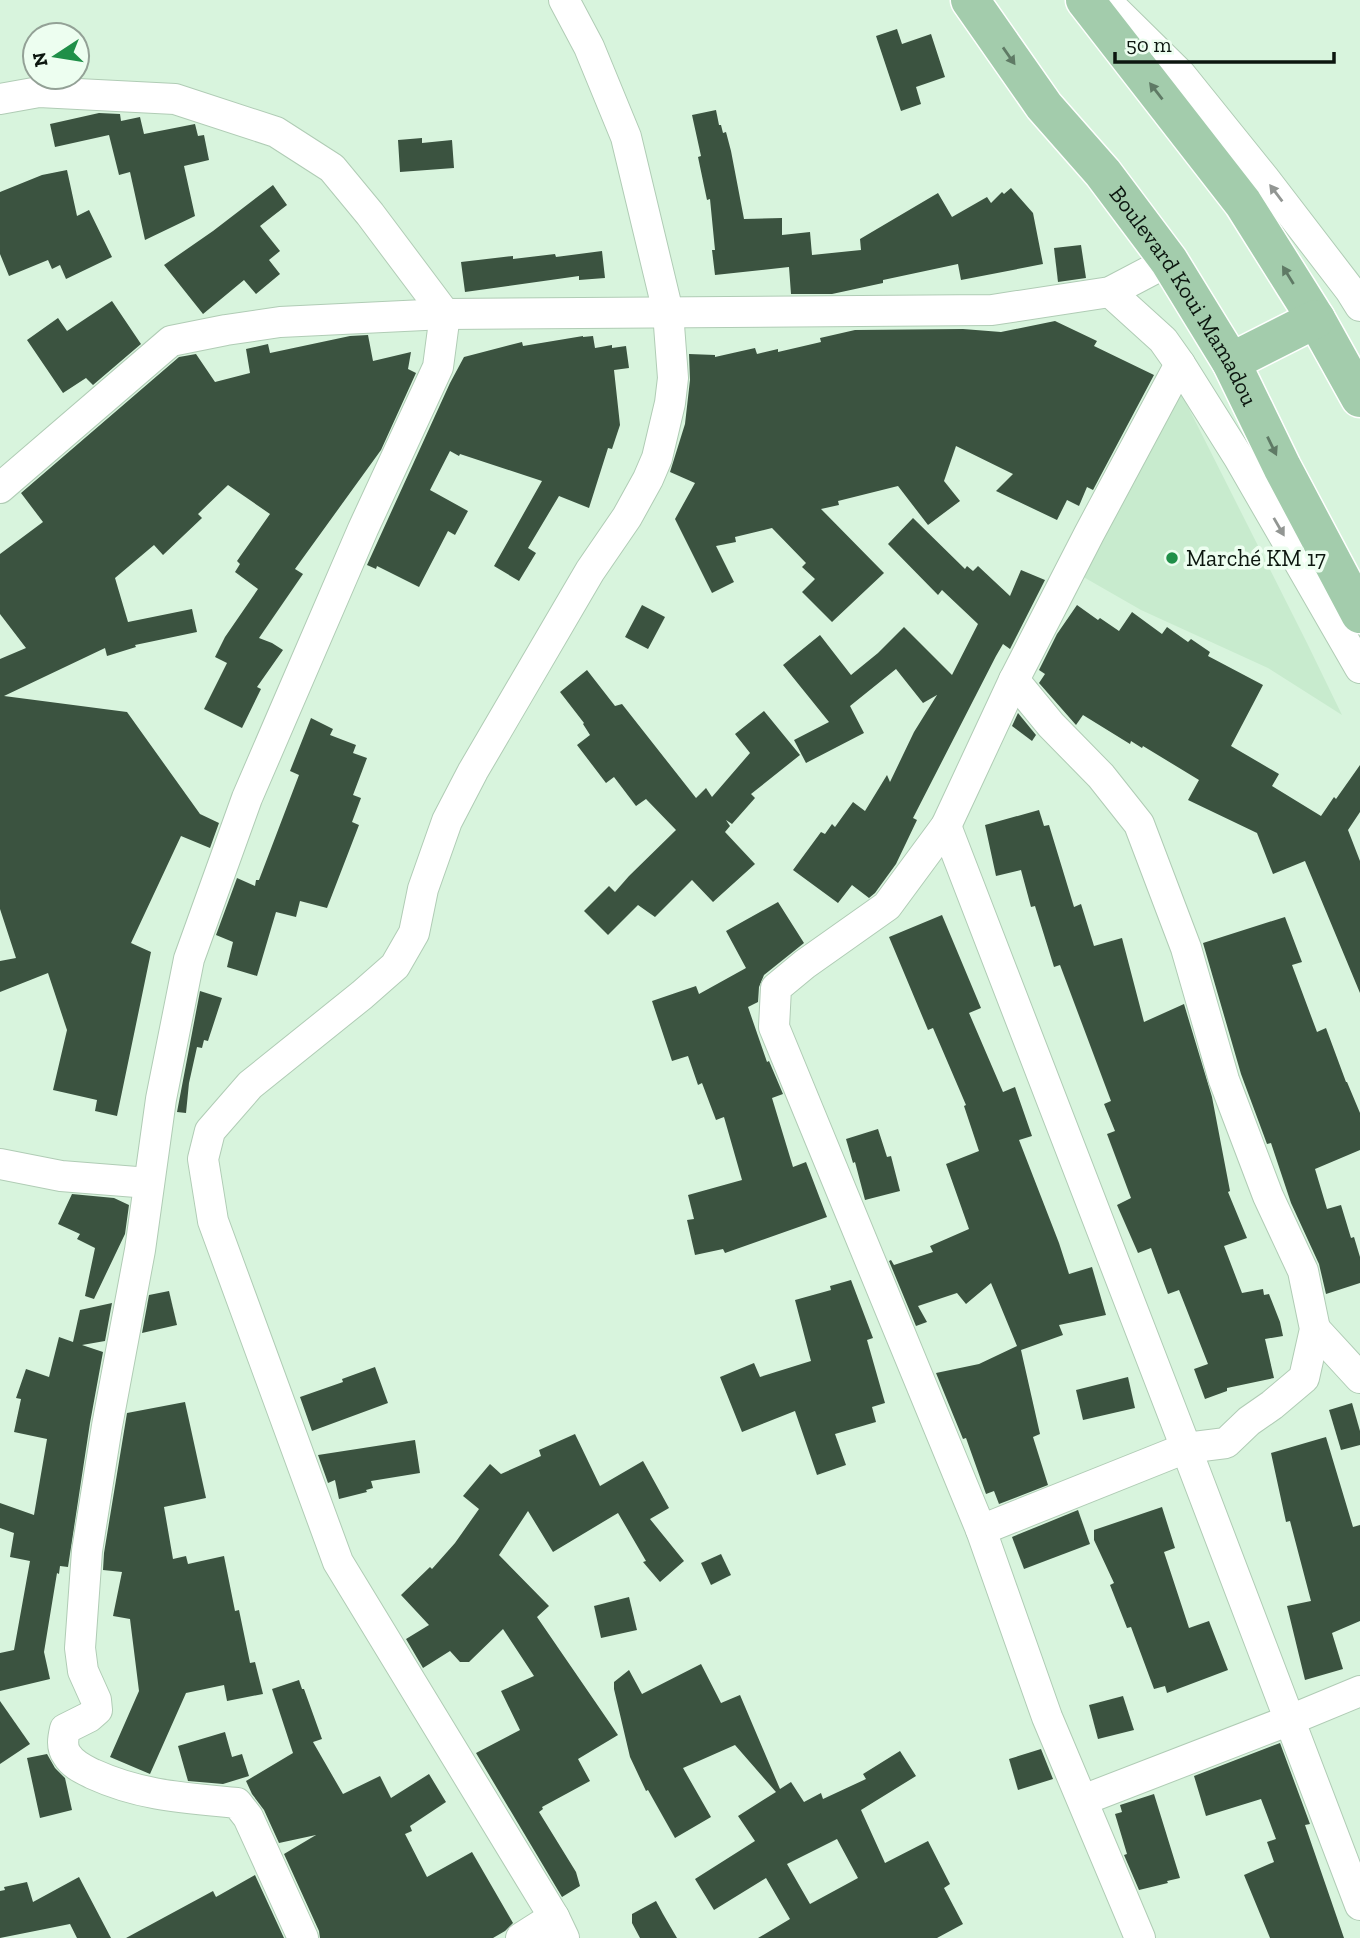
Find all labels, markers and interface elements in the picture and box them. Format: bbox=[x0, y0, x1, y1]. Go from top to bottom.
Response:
north arrow bbox=[21, 21, 91, 91]
scale bar bbox=[1115, 21, 1334, 65]
text: 50 m bbox=[1126, 32, 1172, 57]
one-way arrow bbox=[1002, 47, 1016, 65]
text: N bbox=[27, 50, 53, 69]
one-way arrow bbox=[1149, 82, 1163, 100]
street label: Boulevard Koui Mamadou bbox=[1104, 180, 1264, 410]
one-way arrow bbox=[1268, 184, 1283, 202]
one-way arrow bbox=[1282, 266, 1295, 285]
one-way arrow bbox=[1267, 436, 1278, 456]
one-way arrow bbox=[1273, 518, 1285, 537]
place label: Marché KM 17 bbox=[1186, 544, 1326, 572]
marker: Marché KM 17 bbox=[1164, 550, 1180, 566]

